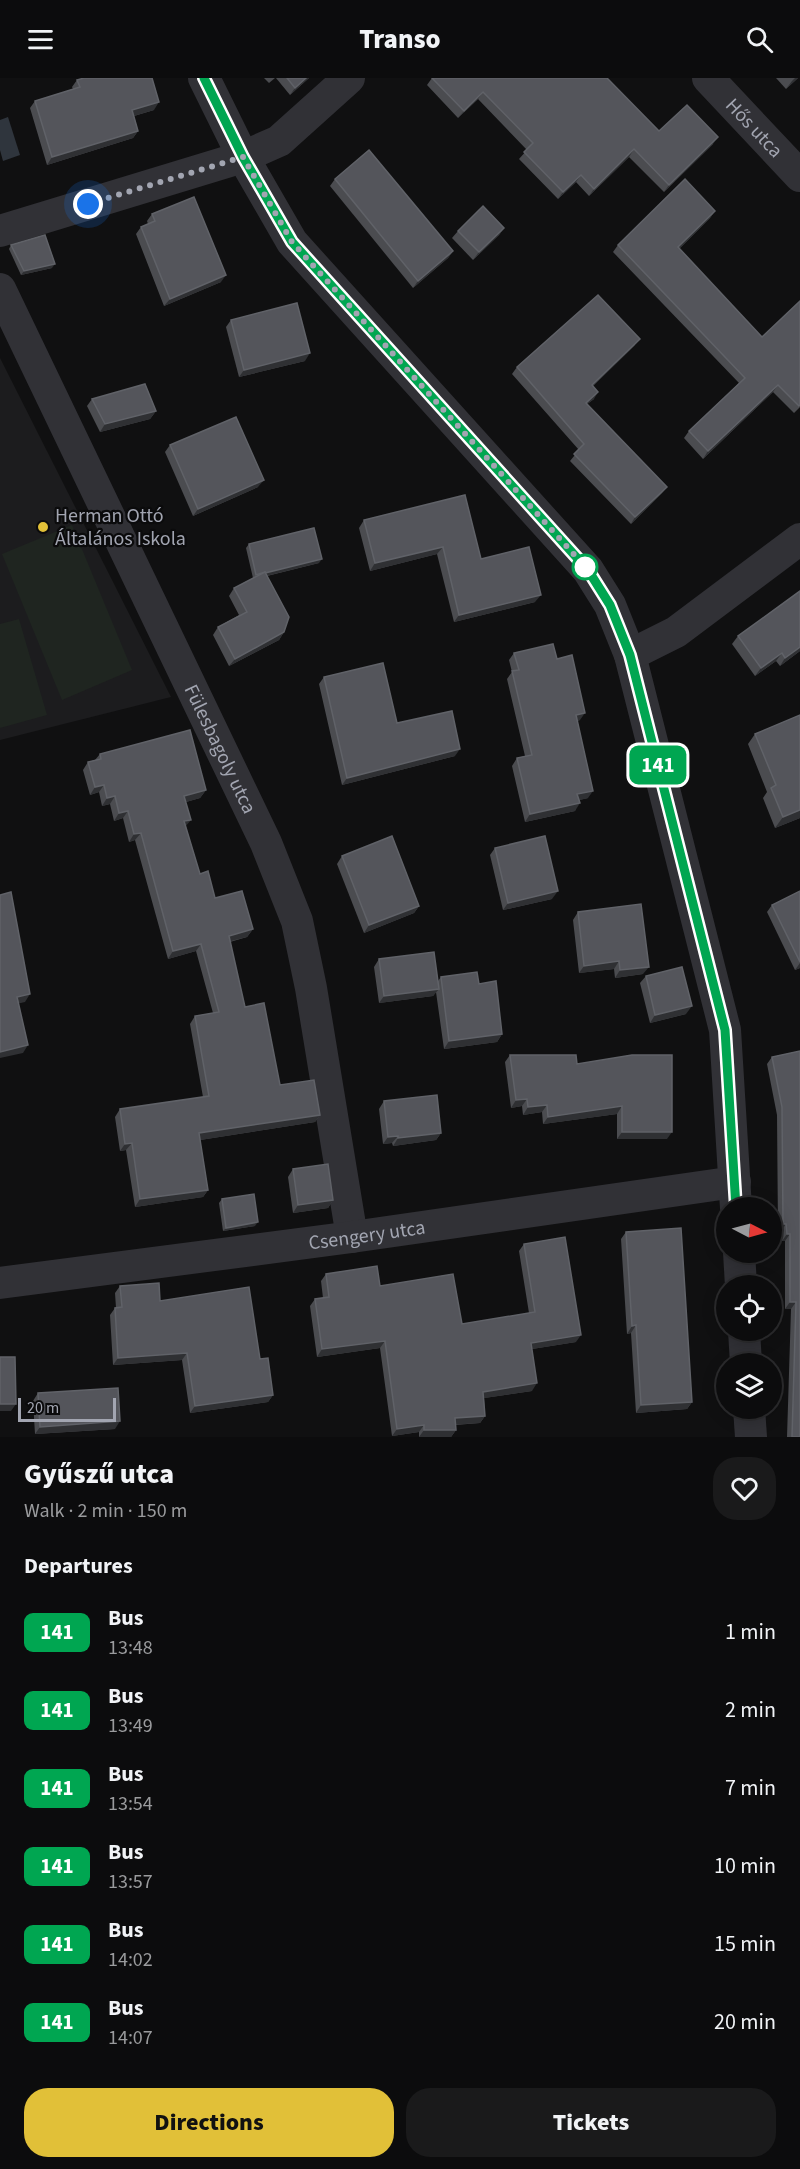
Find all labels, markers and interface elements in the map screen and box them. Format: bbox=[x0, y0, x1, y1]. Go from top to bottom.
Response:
text: Transo bbox=[359, 20, 441, 59]
icon: menu bbox=[24, 23, 57, 56]
icon: search bbox=[743, 23, 776, 56]
street label: Hős utca bbox=[719, 92, 789, 164]
your location bbox=[73, 189, 103, 219]
place label: Herman Ottó Általános Iskola bbox=[55, 502, 186, 553]
marker: Herman Ottó Általános Iskola bbox=[36, 520, 50, 534]
unlabelled marker bbox=[572, 554, 598, 580]
street label: Fülesbagoly utca bbox=[177, 680, 263, 818]
line badge: 141 bbox=[624, 746, 692, 784]
text: 141 bbox=[641, 750, 675, 780]
north arrow bbox=[716, 1197, 782, 1263]
map controls bbox=[716, 1197, 782, 1419]
street label: Csengery utca bbox=[307, 1214, 427, 1258]
button: locate bbox=[716, 1275, 782, 1341]
button: layers bbox=[716, 1353, 782, 1419]
scale bar bbox=[18, 1395, 116, 1422]
text: 20 m bbox=[27, 1397, 59, 1419]
text: Gyűszű utca bbox=[24, 1454, 174, 1494]
button: heart bbox=[713, 1457, 776, 1520]
text: Walk · 2 min · 150 m bbox=[24, 1497, 187, 1525]
text: Departures bbox=[24, 1550, 133, 1582]
text: Bus bbox=[108, 1602, 144, 1634]
text: 1 min bbox=[725, 1616, 776, 1648]
text: 141 bbox=[40, 1617, 74, 1647]
text: 13:48 bbox=[108, 1634, 153, 1662]
text: Bus bbox=[108, 1680, 144, 1712]
text: 2 min bbox=[725, 1694, 776, 1726]
text: 141 bbox=[40, 1695, 74, 1725]
text: 13:49 bbox=[108, 1712, 153, 1740]
text: Bus bbox=[108, 1758, 144, 1790]
text: 7 min bbox=[725, 1772, 776, 1804]
text: 141 bbox=[40, 1773, 74, 1803]
text: 13:54 bbox=[108, 1790, 153, 1818]
text: Bus bbox=[108, 1836, 144, 1868]
text: 10 min bbox=[714, 1850, 776, 1882]
text: 141 bbox=[40, 1851, 74, 1881]
text: 13:57 bbox=[108, 1868, 153, 1896]
text: Bus bbox=[108, 1914, 144, 1946]
text: 15 min bbox=[714, 1928, 776, 1960]
text: 141 bbox=[40, 1929, 74, 1959]
text: 14:02 bbox=[108, 1946, 153, 1974]
text: Bus bbox=[108, 1992, 144, 2024]
text: 20 min bbox=[714, 2006, 776, 2038]
text: 141 bbox=[40, 2007, 74, 2037]
text: 14:07 bbox=[108, 2024, 153, 2052]
button: Directions bbox=[24, 2088, 394, 2157]
button: Tickets bbox=[406, 2088, 776, 2157]

